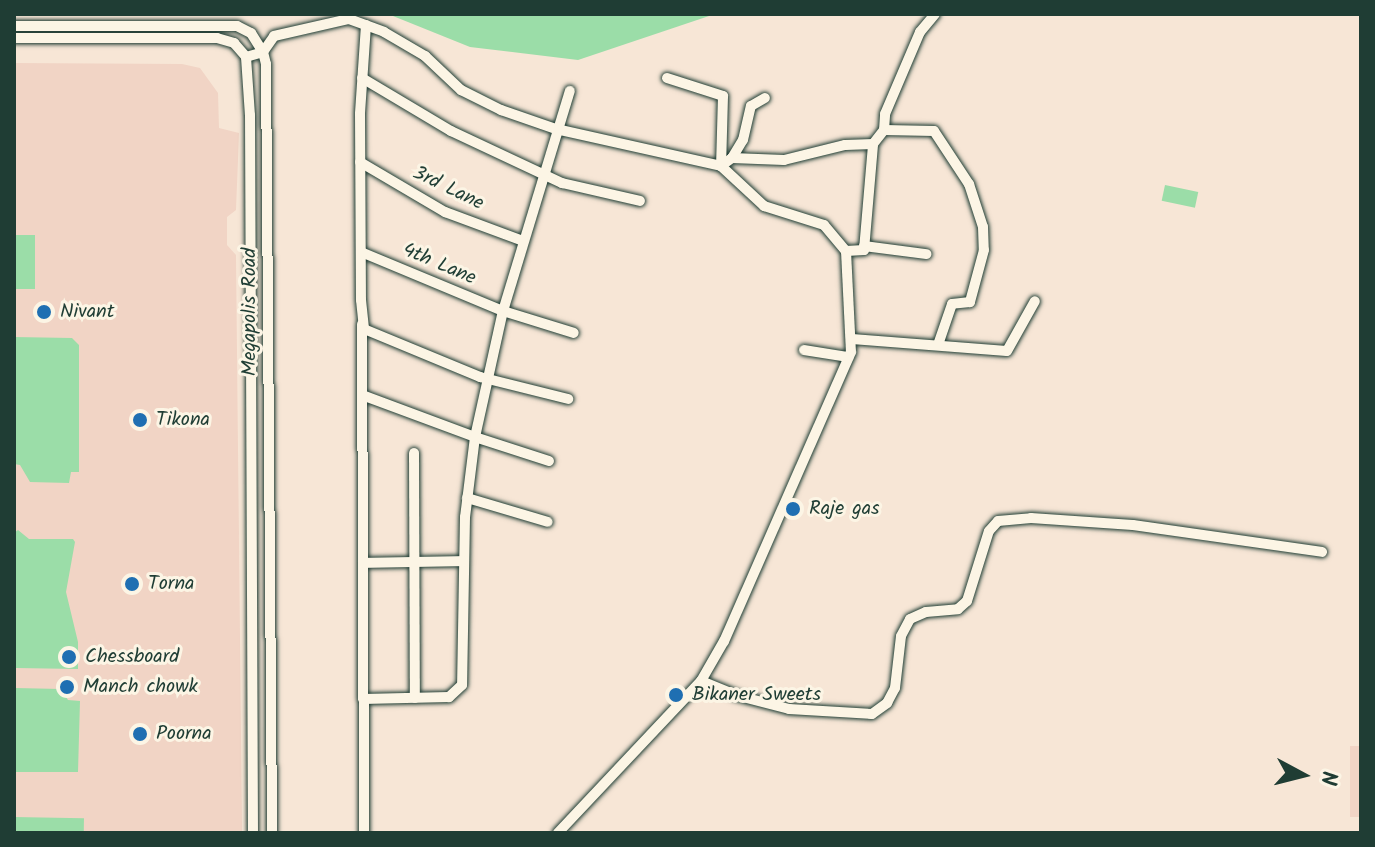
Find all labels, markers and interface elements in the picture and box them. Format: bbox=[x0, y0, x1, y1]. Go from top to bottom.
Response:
street label: 3rd Lane bbox=[409, 162, 487, 216]
street label: 4th Lane bbox=[399, 239, 479, 291]
street label: Megapolis Road bbox=[238, 248, 262, 376]
place label: Nivant bbox=[60, 300, 115, 324]
marker: Nivant bbox=[35, 303, 53, 321]
place label: Tikona bbox=[156, 408, 210, 432]
marker: Tikona bbox=[131, 411, 149, 429]
place label: Raje gas bbox=[809, 497, 880, 521]
marker: Raje gas bbox=[784, 500, 802, 518]
place label: Torna bbox=[148, 572, 194, 596]
marker: Torna bbox=[123, 575, 141, 593]
place label: Chessboard bbox=[85, 645, 179, 669]
marker: Chessboard bbox=[60, 648, 78, 666]
place label: Manch chowk bbox=[83, 675, 198, 699]
marker: Manch chowk bbox=[58, 678, 76, 696]
place label: Bikaner Sweets bbox=[692, 683, 821, 707]
marker: Bikaner Sweets bbox=[667, 686, 685, 704]
place label: Poorna bbox=[156, 722, 212, 746]
marker: Poorna bbox=[131, 725, 149, 743]
north arrow bbox=[1263, 735, 1343, 815]
text: N bbox=[1309, 769, 1346, 787]

